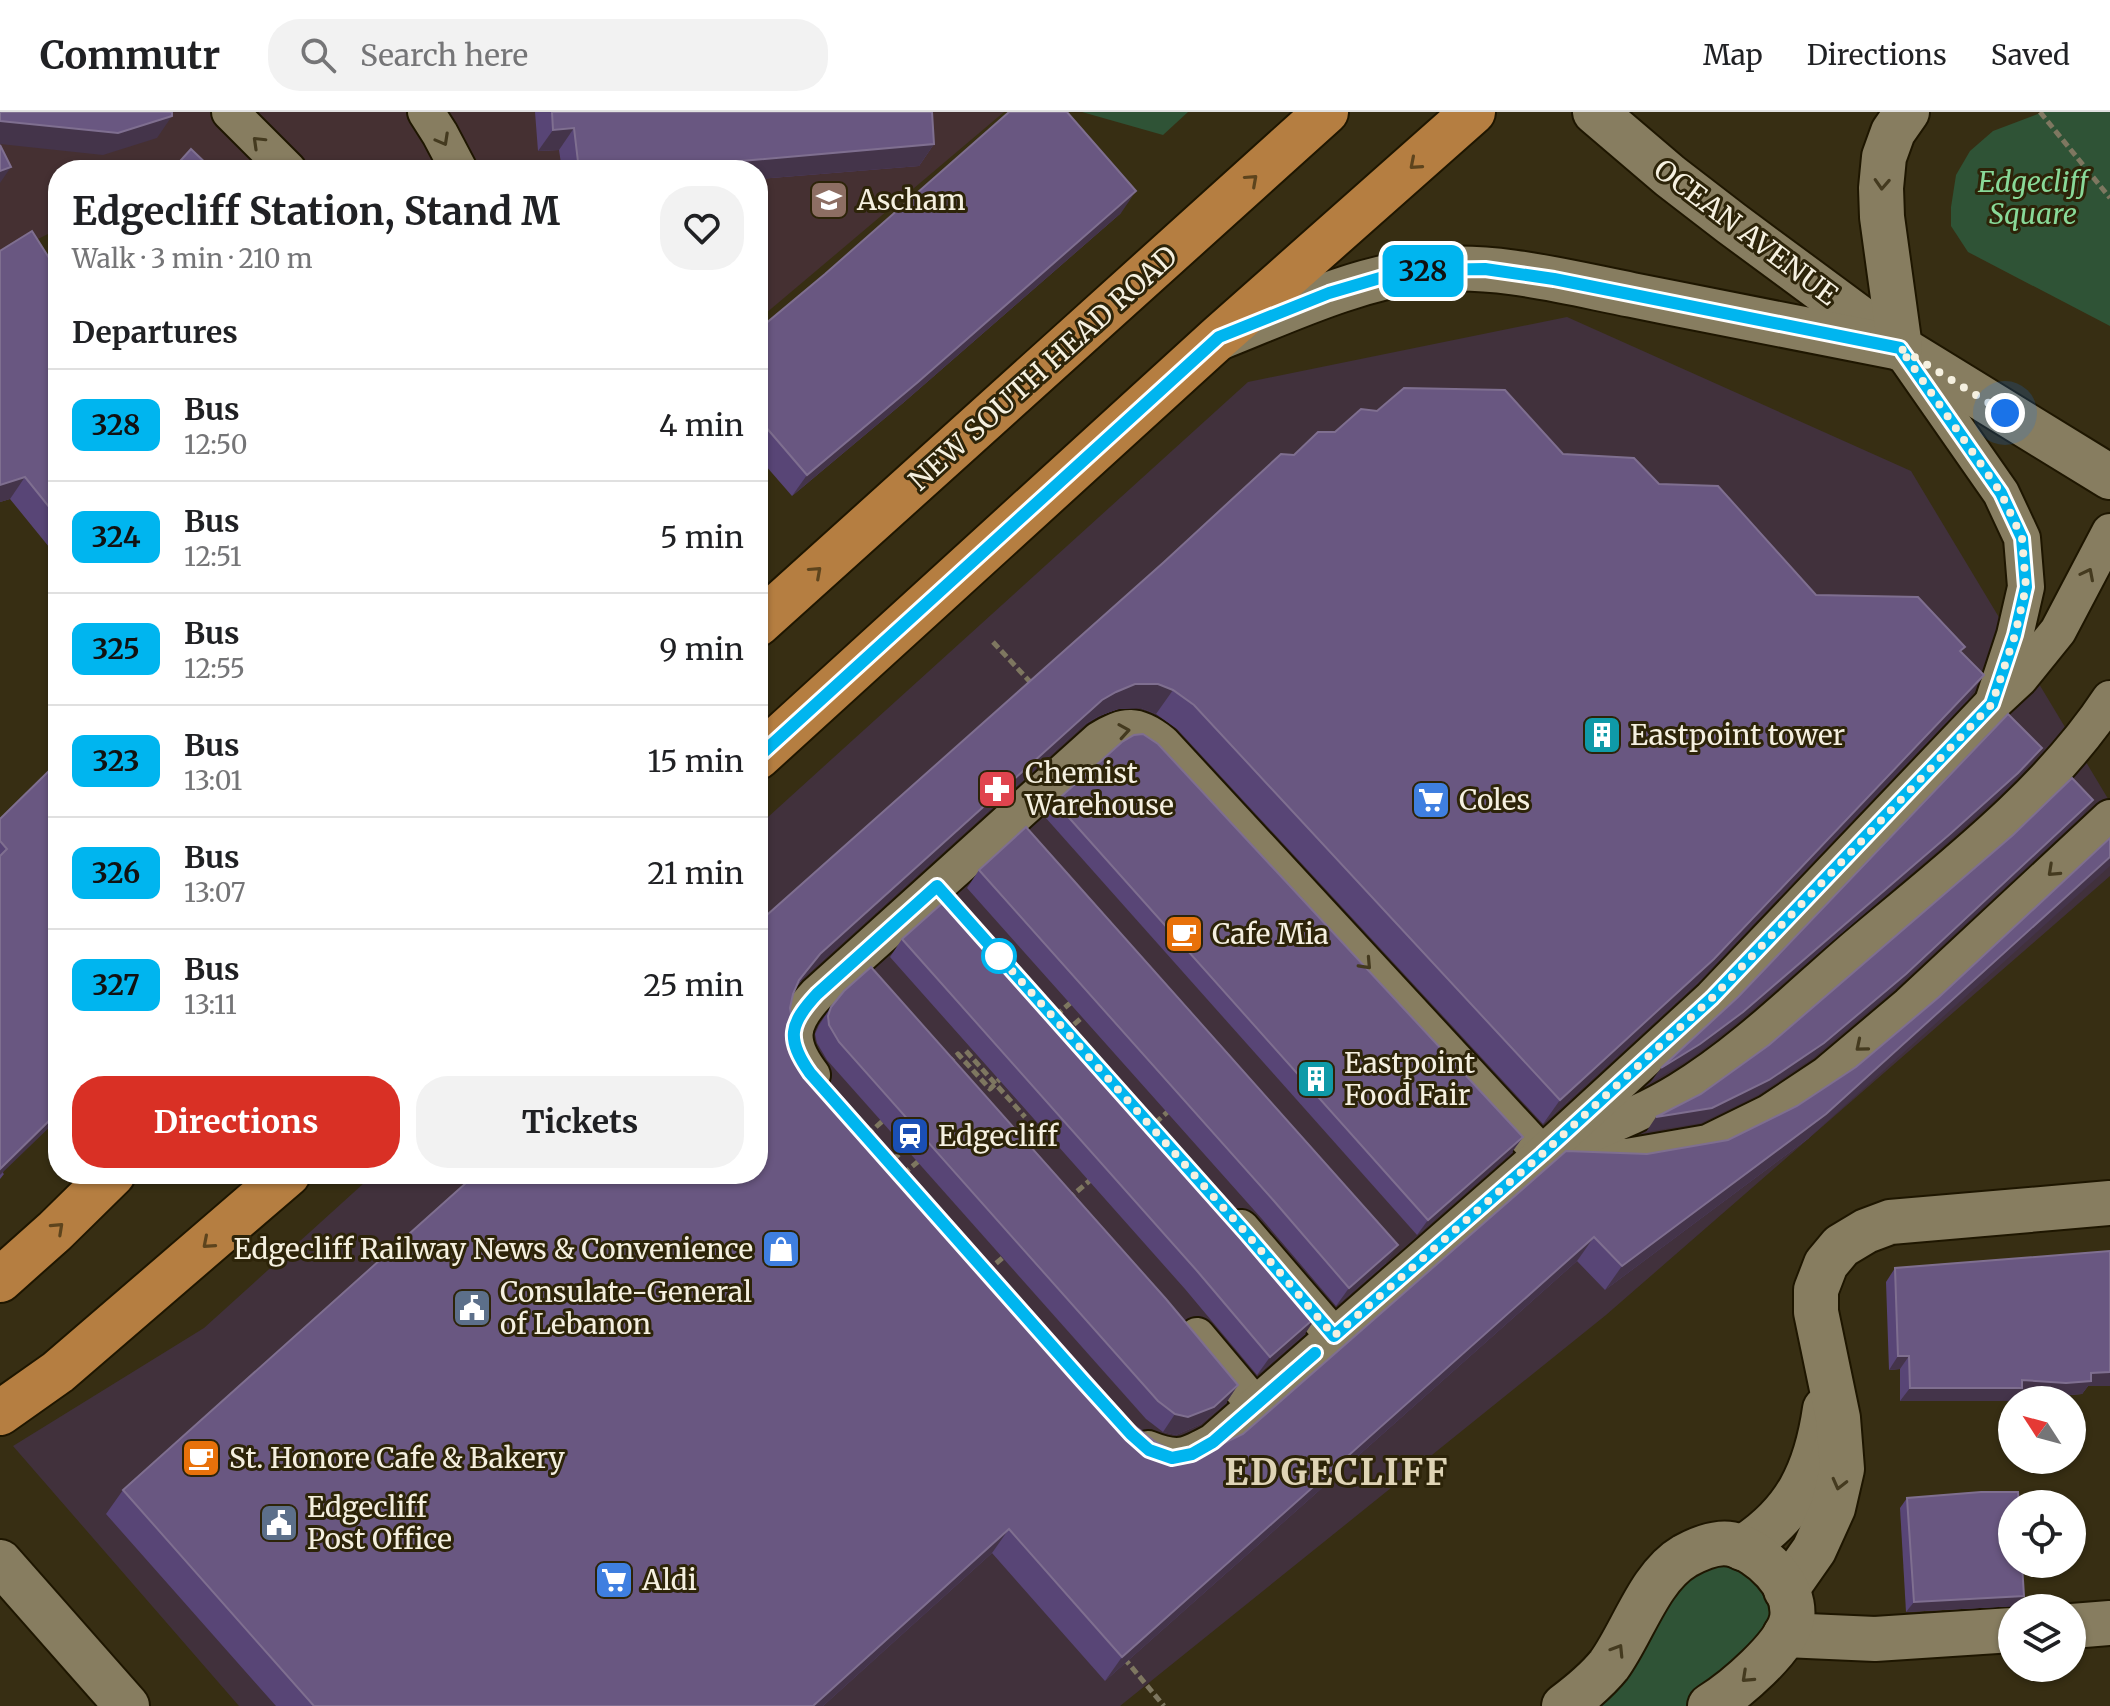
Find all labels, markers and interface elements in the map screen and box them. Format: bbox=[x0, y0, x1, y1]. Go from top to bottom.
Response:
search box bbox=[268, 19, 828, 91]
text: Commutr bbox=[40, 32, 220, 79]
icon: search bbox=[296, 33, 340, 77]
text: Search here bbox=[360, 36, 528, 74]
text: Map bbox=[1703, 37, 1763, 73]
text: Directions bbox=[1807, 37, 1947, 73]
text: Saved bbox=[1991, 37, 2070, 73]
one-way arrow bbox=[433, 132, 449, 146]
one-way arrow bbox=[253, 137, 268, 151]
street label: OCEAN AVENUE bbox=[1647, 151, 1845, 313]
one-way arrow bbox=[1410, 154, 1425, 169]
park label: Edgecliff Square bbox=[1978, 164, 2092, 232]
one-way arrow bbox=[1242, 175, 1257, 189]
one-way arrow bbox=[1873, 178, 1890, 191]
school or university icon: Ascham bbox=[808, 179, 850, 221]
place label: Ascham bbox=[856, 182, 966, 218]
button: heart bbox=[660, 186, 744, 270]
text: Edgecliff Station, Stand M bbox=[72, 188, 560, 235]
street label: NEW SOUTH HEAD ROAD bbox=[901, 238, 1185, 498]
text: Walk · 3 min · 210 m bbox=[72, 242, 312, 275]
line badge: 328 bbox=[1377, 245, 1469, 297]
text: 328 bbox=[1399, 253, 1447, 289]
text: Departures bbox=[72, 313, 238, 351]
text: Bus bbox=[184, 390, 240, 428]
your location bbox=[1985, 393, 2025, 433]
text: 4 min bbox=[659, 406, 744, 444]
text: 328 bbox=[92, 407, 140, 443]
text: 12:50 bbox=[184, 428, 248, 461]
text: Bus bbox=[184, 502, 240, 540]
text: 5 min bbox=[660, 518, 744, 556]
text: 324 bbox=[91, 519, 141, 555]
text: 12:51 bbox=[184, 540, 242, 573]
one-way arrow bbox=[807, 566, 821, 581]
one-way arrow bbox=[2079, 568, 2094, 582]
text: Bus bbox=[184, 614, 240, 652]
text: 9 min bbox=[659, 630, 744, 668]
text: 325 bbox=[92, 631, 140, 667]
text: 12:55 bbox=[184, 652, 245, 685]
building icon: Eastpoint tower bbox=[1581, 714, 1623, 756]
place label: Eastpoint tower bbox=[1630, 717, 1845, 753]
one-way arrow bbox=[1118, 723, 1131, 740]
text: Bus bbox=[184, 726, 240, 764]
text: 15 min bbox=[647, 742, 744, 780]
text: 323 bbox=[92, 743, 140, 779]
place label: Chemist Warehouse bbox=[1024, 755, 1174, 823]
text: 13:01 bbox=[184, 764, 242, 797]
pharmacy icon: Chemist Warehouse bbox=[976, 768, 1018, 810]
supermarket icon: Coles bbox=[1410, 779, 1452, 821]
place label: Coles bbox=[1459, 782, 1530, 818]
text: Bus bbox=[184, 838, 240, 876]
text: 21 min bbox=[647, 854, 744, 892]
text: 326 bbox=[92, 855, 140, 891]
one-way arrow bbox=[2048, 862, 2062, 877]
text: 13:07 bbox=[184, 876, 246, 909]
cafe icon: Cafe Mia bbox=[1163, 913, 1205, 955]
place label: Cafe Mia bbox=[1212, 916, 1329, 952]
unlabelled marker bbox=[982, 939, 1016, 973]
text: Bus bbox=[184, 950, 240, 988]
one-way arrow bbox=[1357, 955, 1372, 969]
text: 25 min bbox=[643, 966, 744, 1004]
text: 327 bbox=[92, 967, 140, 1003]
text: 13:11 bbox=[184, 988, 237, 1021]
one-way arrow bbox=[1855, 1036, 1870, 1051]
place label: Eastpoint Food Fair bbox=[1344, 1045, 1475, 1113]
building icon: Eastpoint Food Fair bbox=[1295, 1058, 1337, 1100]
button: Directions bbox=[72, 1076, 400, 1168]
button: Tickets bbox=[416, 1076, 744, 1168]
station icon: Edgecliff bbox=[889, 1115, 931, 1157]
place label: Edgecliff bbox=[938, 1118, 1059, 1154]
one-way arrow bbox=[49, 1223, 63, 1238]
shop icon: Edgecliff Railway News & Convenience bbox=[760, 1228, 802, 1270]
place label: Edgecliff Railway News & Convenience bbox=[233, 1231, 753, 1267]
one-way arrow bbox=[202, 1233, 217, 1248]
place label: Consulate-General of Lebanon bbox=[500, 1274, 752, 1342]
public building icon: Consulate-General of Lebanon bbox=[451, 1287, 493, 1329]
north arrow bbox=[1998, 1386, 2086, 1474]
map controls bbox=[1998, 1386, 2086, 1682]
cafe icon: St. Honore Cafe & Bakery bbox=[180, 1437, 222, 1479]
place label: St. Honore Cafe & Bakery bbox=[229, 1440, 565, 1476]
district label: EDGECLIFF bbox=[1224, 1450, 1450, 1495]
one-way arrow bbox=[1831, 1476, 1848, 1490]
place label: Edgecliff Post Office bbox=[307, 1489, 452, 1557]
button: locate bbox=[1998, 1490, 2086, 1578]
public building icon: Edgecliff Post Office bbox=[258, 1502, 300, 1544]
supermarket icon: Aldi bbox=[593, 1559, 635, 1601]
place label: Aldi bbox=[641, 1562, 697, 1598]
button: layers bbox=[1998, 1594, 2086, 1682]
one-way arrow bbox=[1608, 1644, 1623, 1659]
one-way arrow bbox=[1742, 1667, 1757, 1681]

